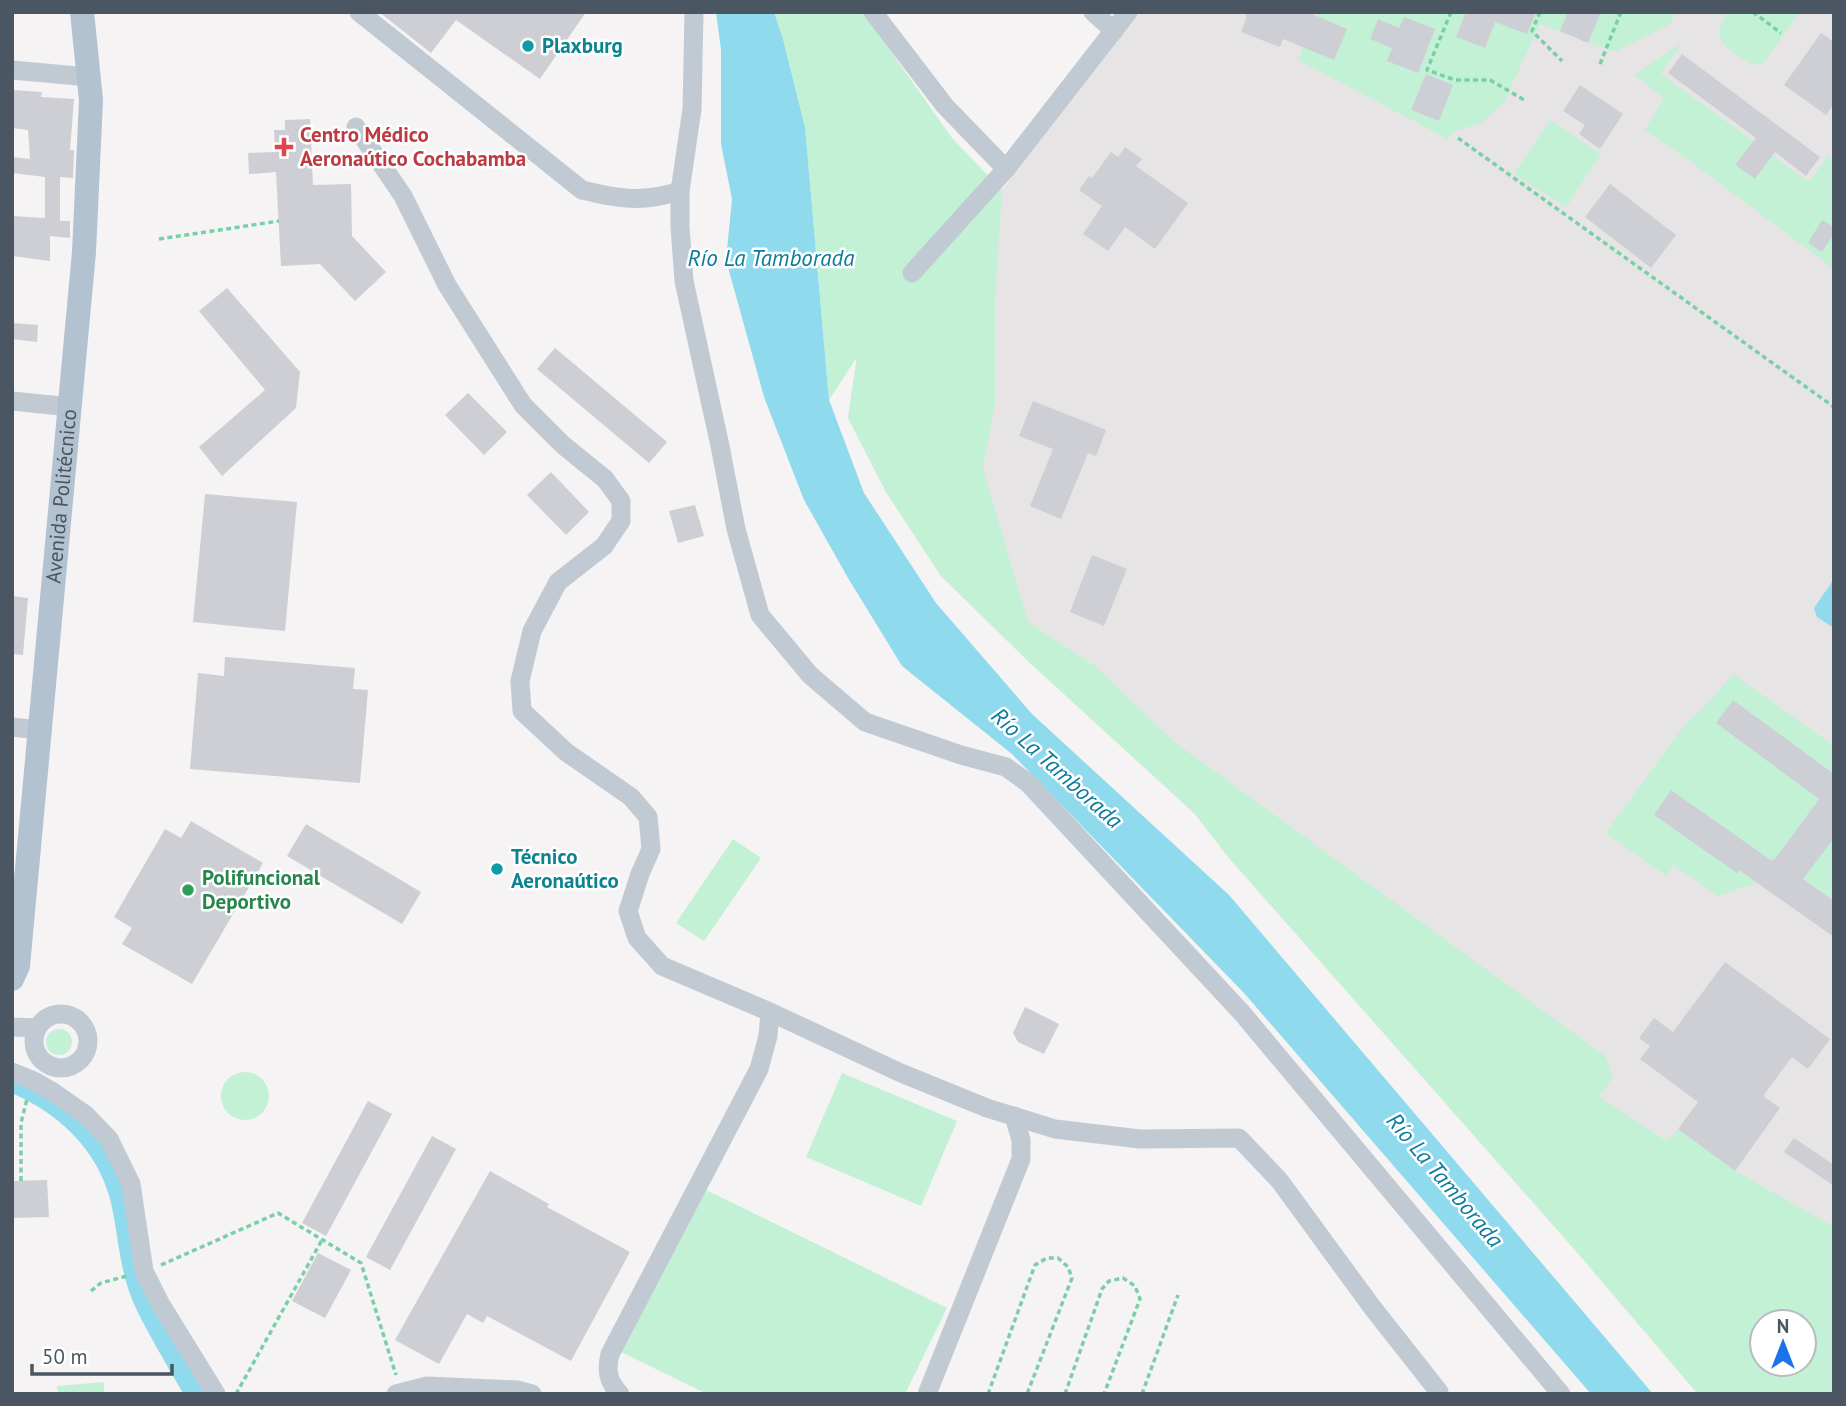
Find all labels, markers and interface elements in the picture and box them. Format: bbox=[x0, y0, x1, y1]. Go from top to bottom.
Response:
place label: Plaxburg bbox=[542, 32, 623, 59]
marker: Plaxburg bbox=[520, 38, 536, 54]
place label: Centro Médico Aeronaútico Cochabamba bbox=[300, 121, 526, 172]
marker: Centro Médico Aeronaútico Cochabamba bbox=[274, 137, 294, 157]
water label: Río La Tamborada bbox=[688, 243, 854, 272]
street label: Avenida Politécnico bbox=[39, 408, 82, 585]
water label: Río La Tamborada bbox=[986, 701, 1129, 834]
place label: Técnico Aeronaútico bbox=[511, 843, 619, 894]
marker: Técnico Aeronaútico bbox=[489, 861, 505, 877]
place label: Polifuncional Deportivo bbox=[202, 864, 321, 915]
marker: Polifuncional Deportivo bbox=[180, 882, 196, 898]
water label: Río La Tamborada bbox=[1381, 1106, 1510, 1253]
north arrow bbox=[1748, 1308, 1818, 1378]
text: N bbox=[1777, 1314, 1789, 1338]
scale bar bbox=[32, 1332, 172, 1376]
text: 50 m bbox=[42, 1343, 88, 1370]

